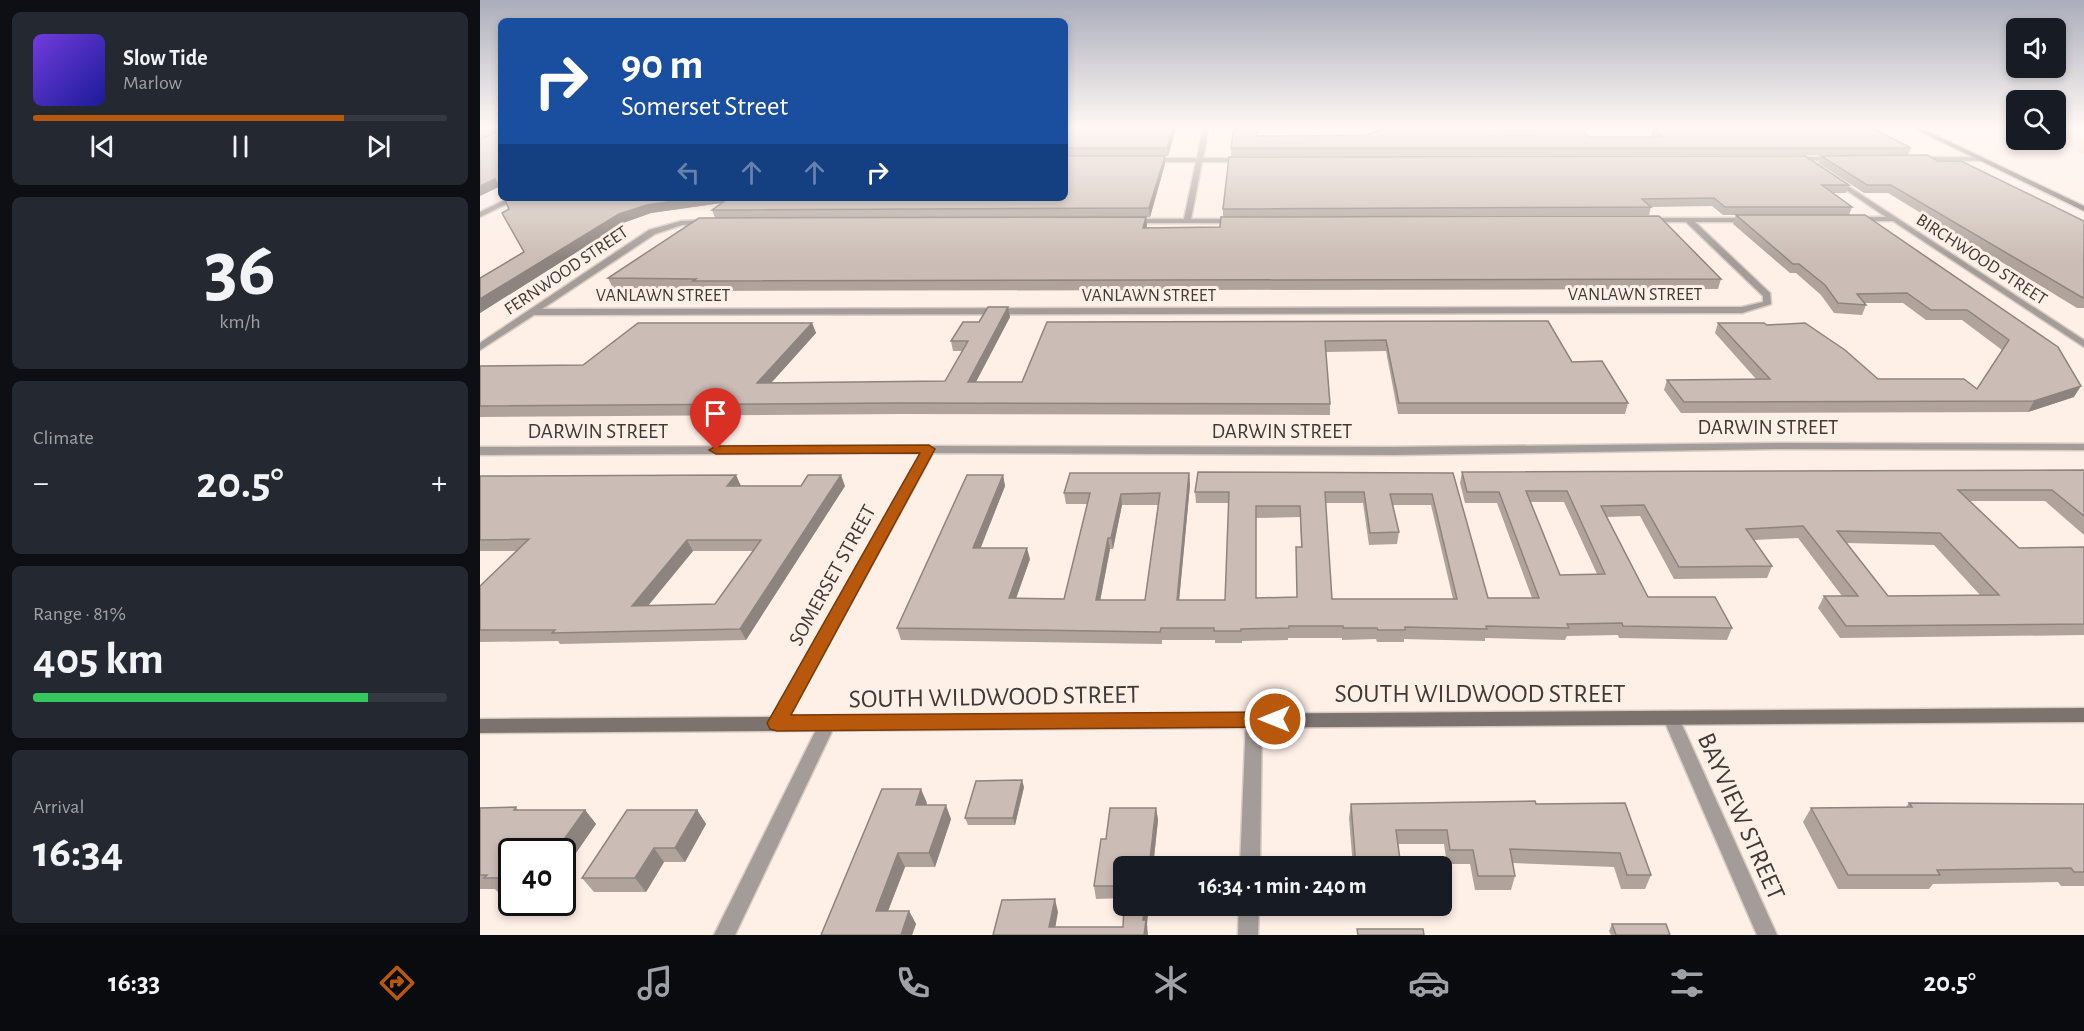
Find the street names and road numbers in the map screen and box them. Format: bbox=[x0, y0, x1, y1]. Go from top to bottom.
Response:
street label: BIRCHWOOD STREET bbox=[1913, 211, 2050, 309]
street label: FERNWOOD STREET bbox=[501, 223, 632, 319]
street label: VANLAWN STREET bbox=[1568, 286, 1702, 304]
street label: VANLAWN STREET bbox=[596, 287, 730, 305]
street label: VANLAWN STREET bbox=[1082, 287, 1216, 305]
street label: DARWIN STREET bbox=[1698, 417, 1838, 438]
street label: DARWIN STREET bbox=[528, 421, 668, 442]
street label: DARWIN STREET bbox=[1212, 421, 1352, 442]
street label: SOMERSET STREET bbox=[785, 501, 880, 649]
street label: SOUTH WILDWOOD STREET bbox=[848, 681, 1140, 713]
street label: SOUTH WILDWOOD STREET bbox=[1335, 681, 1626, 707]
street label: BAYVIEW STREET bbox=[1693, 729, 1790, 904]

